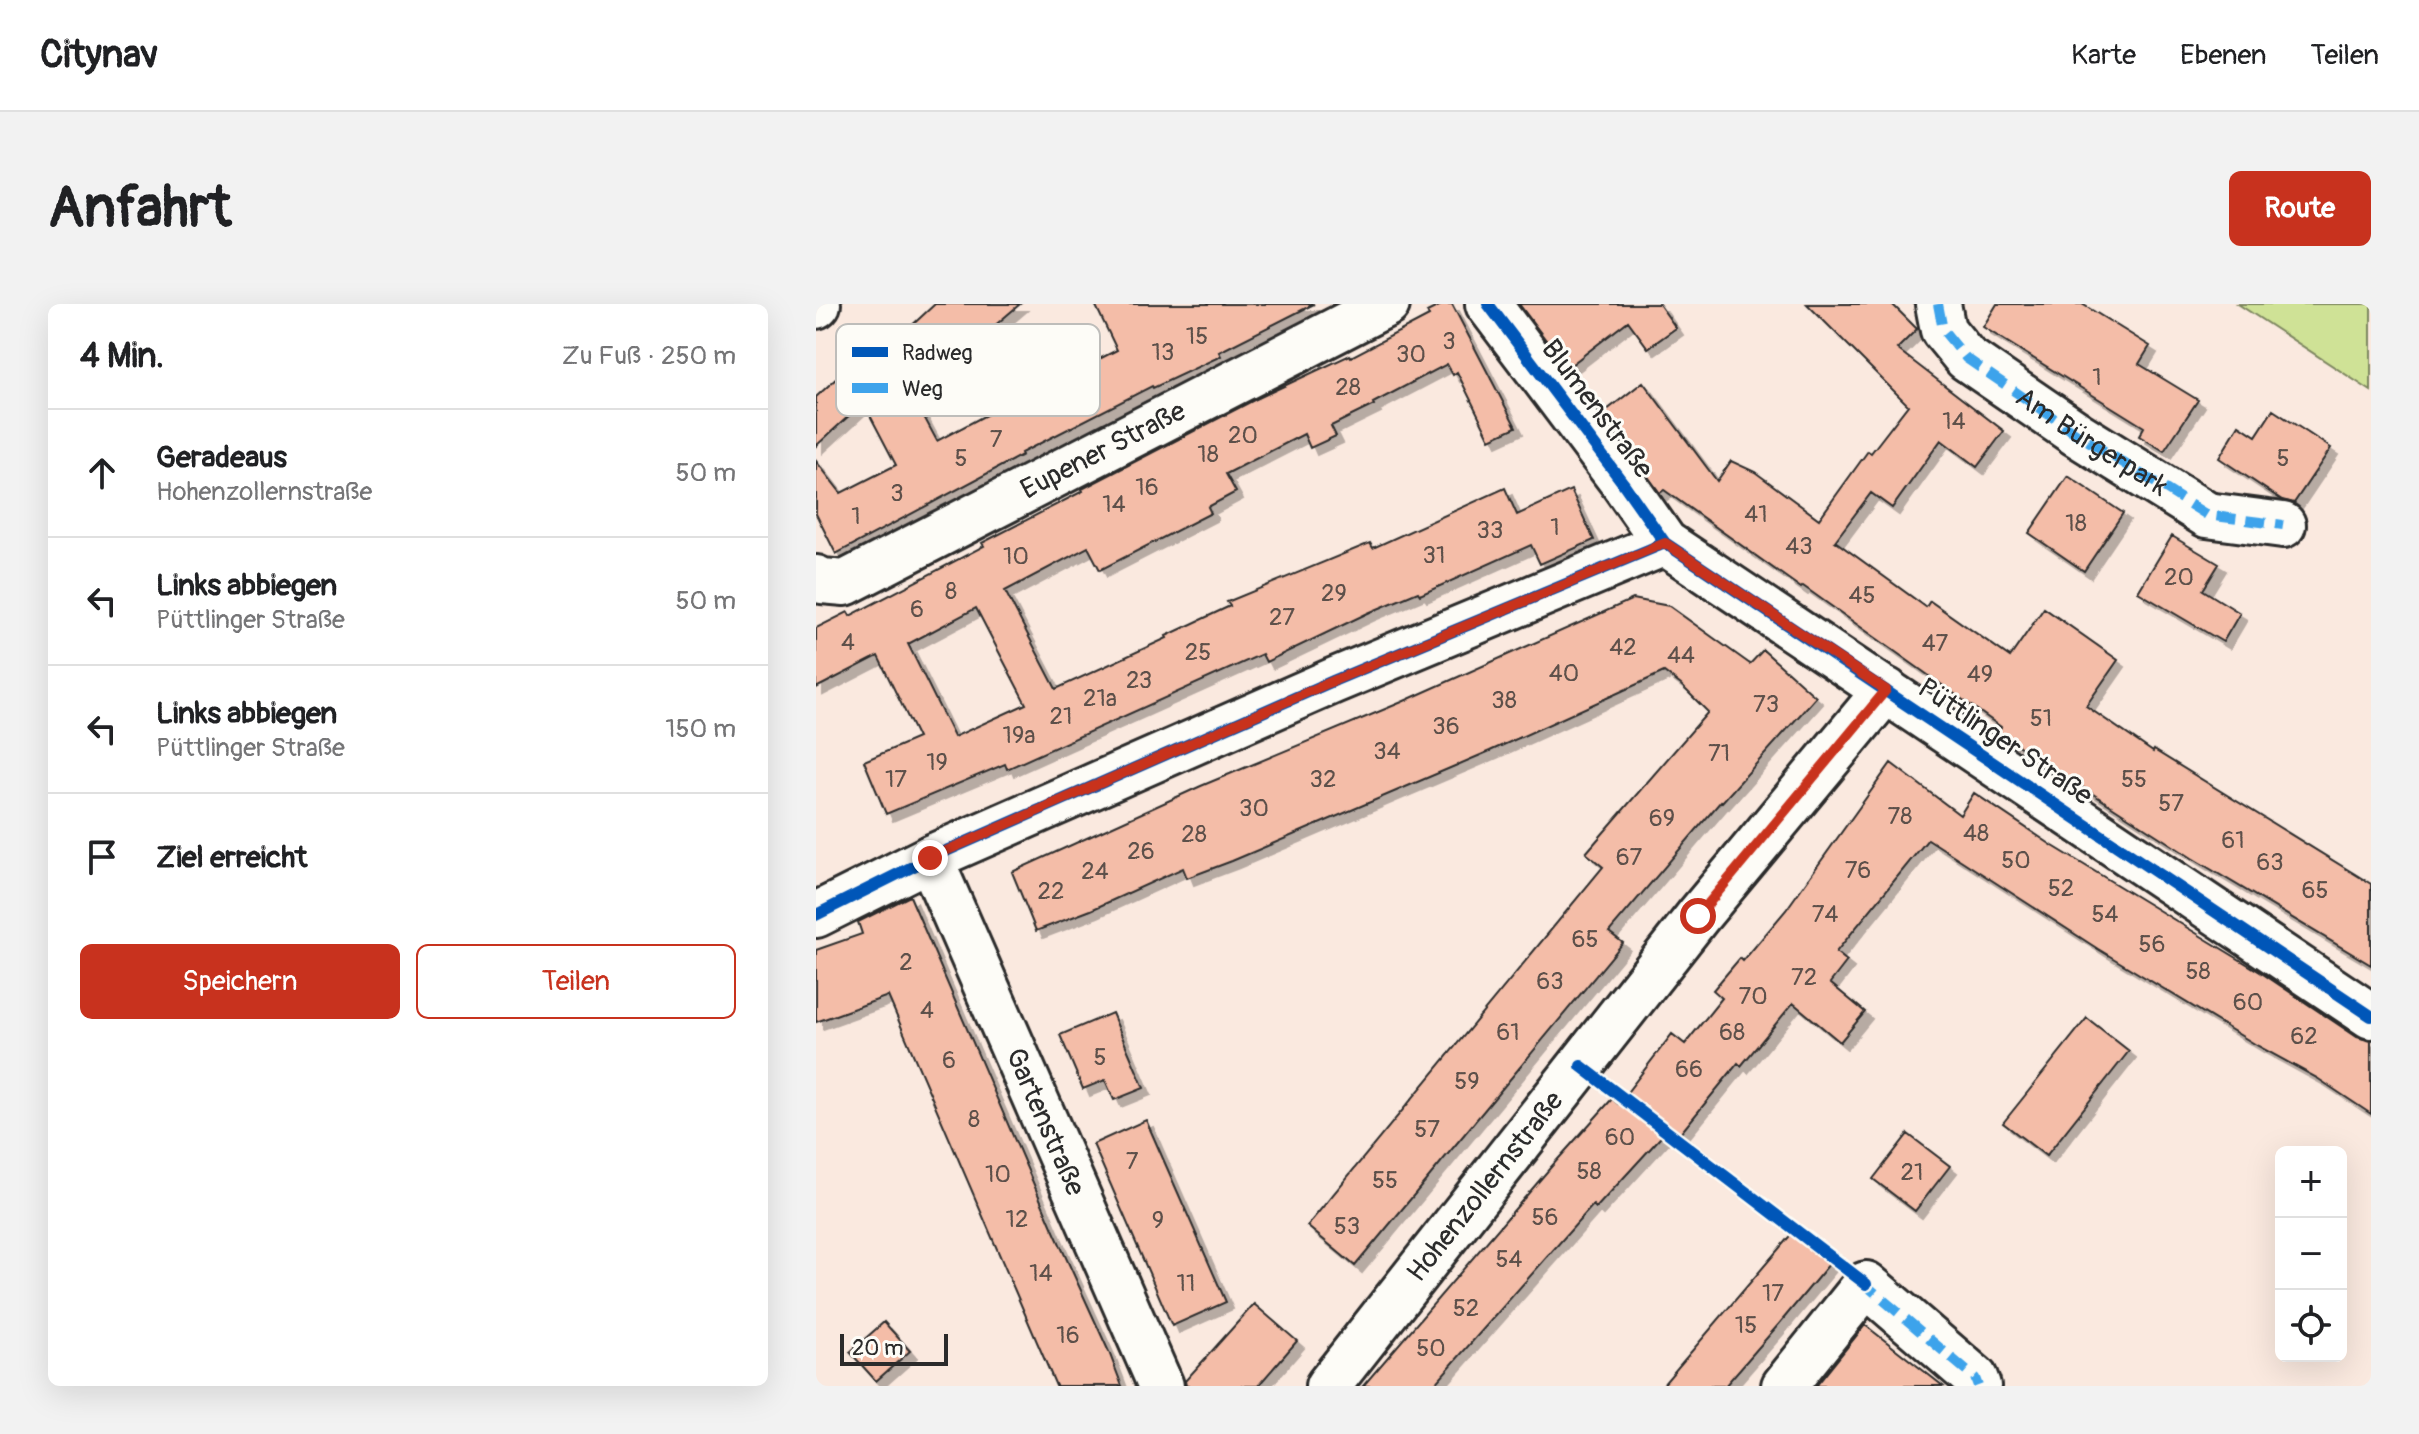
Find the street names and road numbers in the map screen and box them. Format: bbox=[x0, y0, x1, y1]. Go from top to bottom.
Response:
street label: Blumenstraße bbox=[1533, 333, 1661, 486]
street label: Am Bürgerpark bbox=[2009, 380, 2175, 504]
street label: Eupener Straße bbox=[1015, 393, 1191, 507]
street label: Püttlinger Straße bbox=[1911, 671, 2099, 813]
street label: Gartenstraße bbox=[998, 1043, 1093, 1201]
street label: Hohenzollernstraße bbox=[1399, 1084, 1571, 1289]

